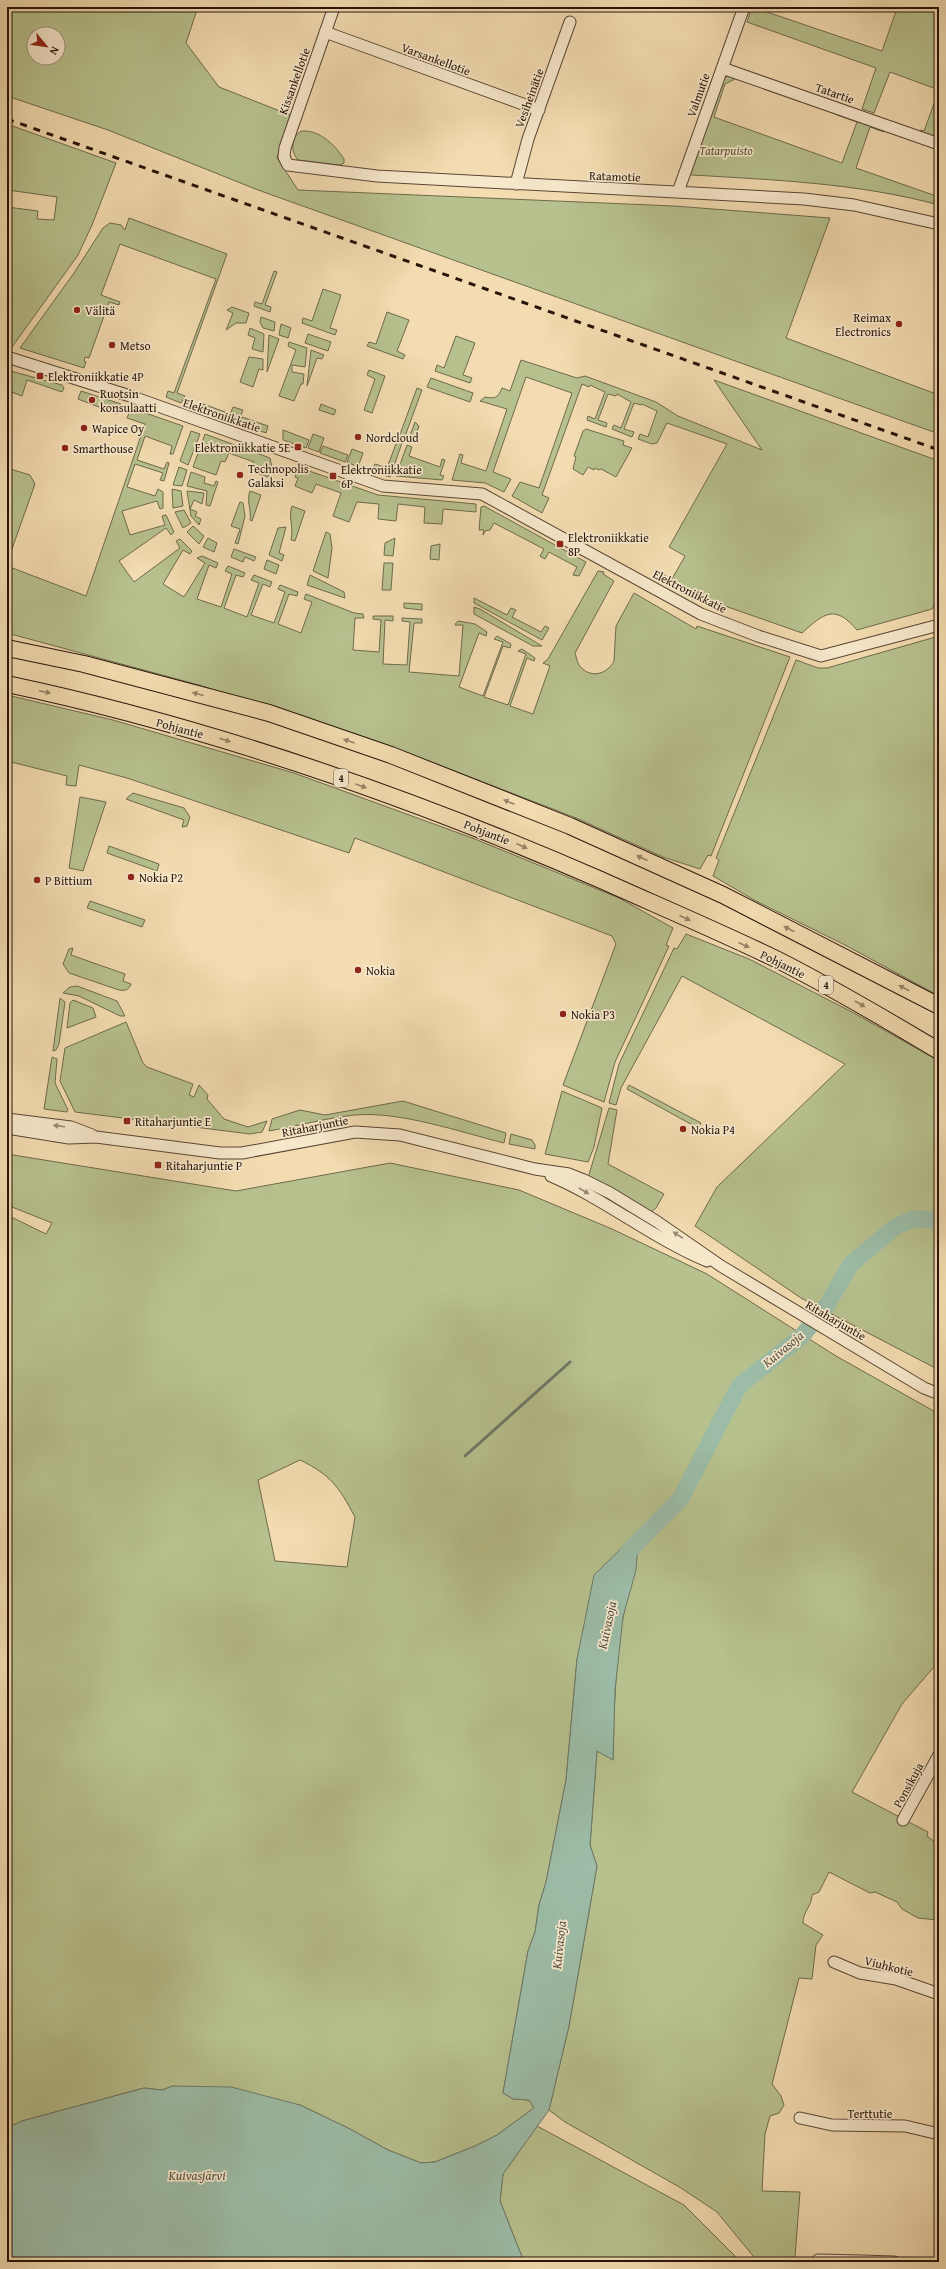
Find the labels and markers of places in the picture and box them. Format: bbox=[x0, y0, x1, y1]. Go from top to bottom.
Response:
place label: Välitä bbox=[85, 302, 116, 319]
marker: Välitä bbox=[72, 305, 82, 315]
place label: Reimax Electronics bbox=[835, 309, 892, 340]
marker: Reimax Electronics bbox=[894, 319, 904, 329]
place label: Metso bbox=[120, 337, 151, 354]
marker: Metso bbox=[107, 340, 117, 350]
place label: Elektroniikkatie 4P bbox=[48, 368, 144, 385]
marker: Elektroniikkatie 4P bbox=[35, 371, 45, 381]
place label: Ruotsin konsulaatti bbox=[100, 385, 157, 416]
marker: Ruotsin konsulaatti bbox=[87, 395, 97, 405]
place label: Wapice Oy bbox=[92, 420, 144, 437]
marker: Wapice Oy bbox=[79, 423, 89, 433]
place label: Nordcloud bbox=[366, 429, 419, 446]
marker: Nordcloud bbox=[353, 432, 363, 442]
place label: Elektroniikkatie 5E bbox=[195, 439, 290, 456]
place label: Smarthouse bbox=[73, 440, 134, 457]
marker: Elektroniikkatie 5E bbox=[293, 442, 303, 452]
marker: Smarthouse bbox=[60, 443, 70, 453]
place label: Technopolis Galaksi bbox=[248, 460, 309, 491]
place label: Elektroniikkatie 6P bbox=[341, 461, 422, 492]
marker: Technopolis Galaksi bbox=[235, 470, 245, 480]
marker: Elektroniikkatie 6P bbox=[328, 471, 338, 481]
place label: Elektroniikkatie 8P bbox=[568, 529, 649, 560]
marker: Elektroniikkatie 8P bbox=[555, 539, 565, 549]
place label: Nokia P2 bbox=[139, 869, 183, 886]
place label: P Bittium bbox=[45, 872, 93, 889]
marker: Nokia P2 bbox=[126, 872, 136, 882]
marker: P Bittium bbox=[32, 875, 42, 885]
place label: Nokia bbox=[366, 962, 395, 979]
marker: Nokia bbox=[353, 965, 363, 975]
place label: Nokia P3 bbox=[571, 1006, 615, 1023]
marker: Nokia P3 bbox=[558, 1009, 568, 1019]
place label: Ritaharjuntie E bbox=[135, 1113, 211, 1130]
marker: Ritaharjuntie E bbox=[122, 1116, 132, 1126]
place label: Nokia P4 bbox=[691, 1121, 735, 1138]
marker: Nokia P4 bbox=[678, 1124, 688, 1134]
place label: Ritaharjuntie P bbox=[166, 1157, 242, 1174]
marker: Ritaharjuntie P bbox=[153, 1160, 163, 1170]

